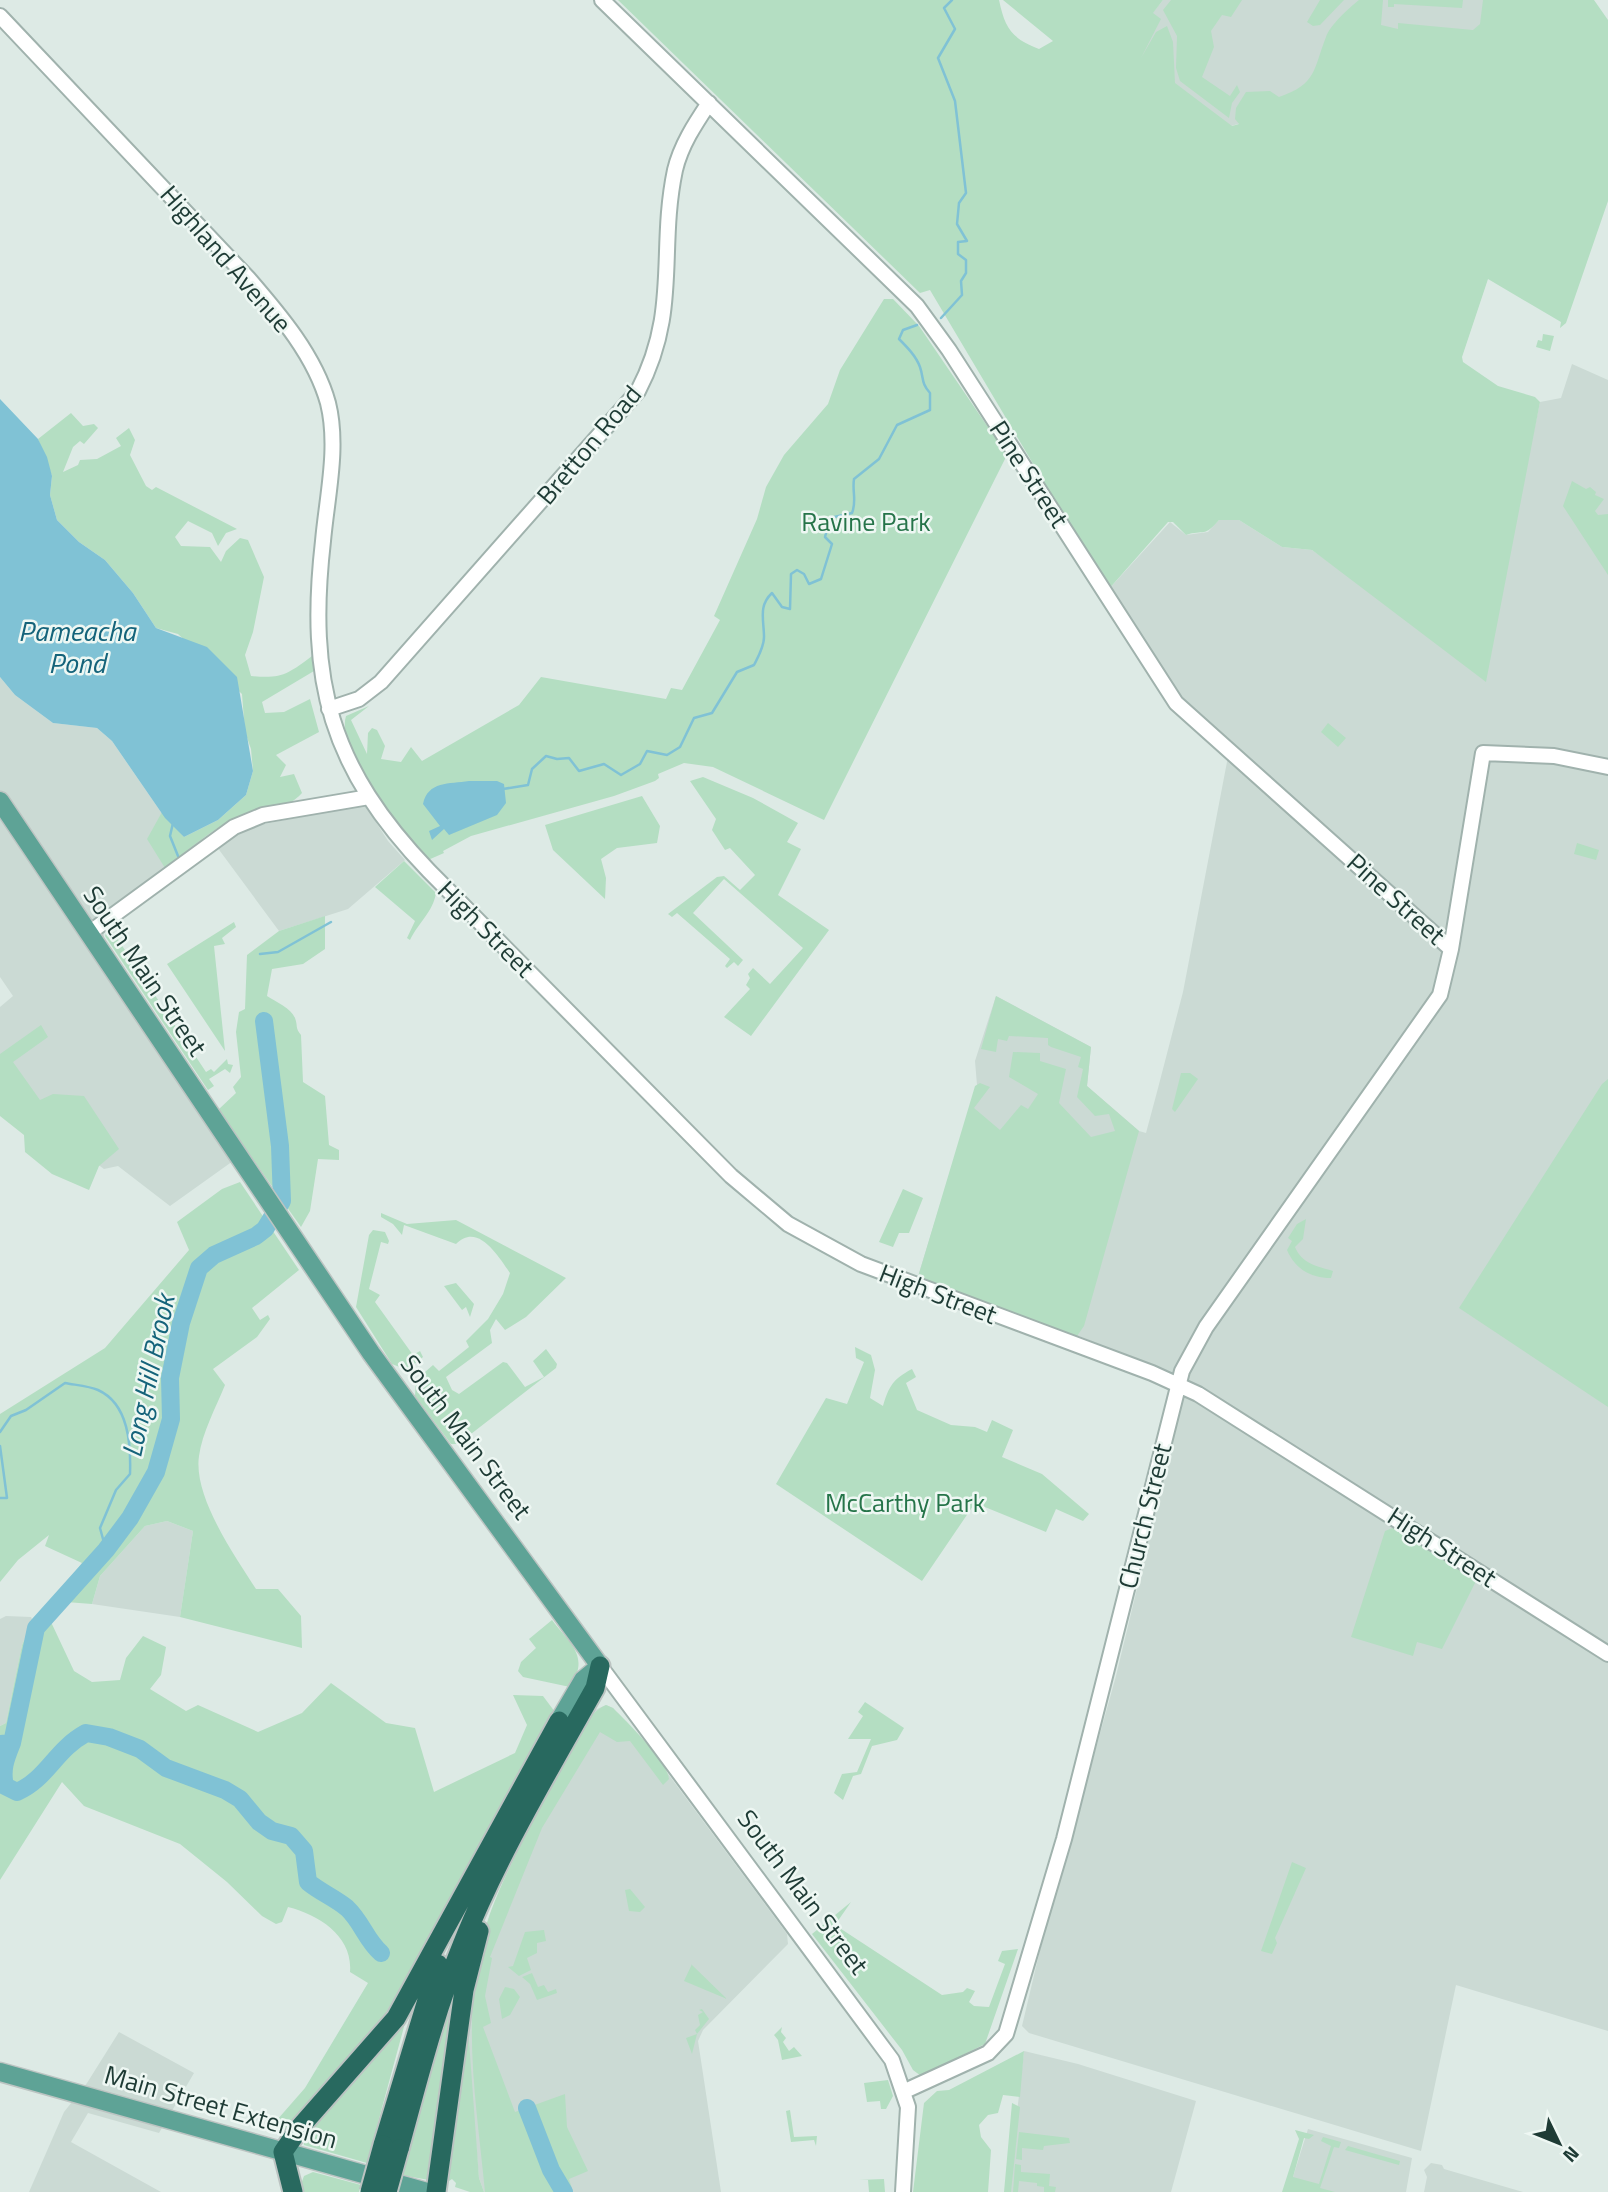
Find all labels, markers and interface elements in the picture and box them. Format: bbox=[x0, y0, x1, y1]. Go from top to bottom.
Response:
street label: Highland Avenue bbox=[151, 176, 302, 341]
street label: Bretton Road bbox=[527, 376, 650, 513]
street label: Pine Street bbox=[980, 412, 1079, 535]
park label: Ravine Park bbox=[801, 502, 931, 541]
water label: Pameacha Pond bbox=[18, 609, 138, 684]
street label: Pine Street bbox=[1338, 844, 1454, 954]
street label: High Street bbox=[429, 871, 544, 986]
street label: South Main Street bbox=[74, 878, 217, 1064]
street label: High Street bbox=[874, 1253, 1003, 1334]
water label: Long Hill Brook bbox=[109, 1287, 186, 1461]
street label: South Main Street bbox=[391, 1346, 541, 1527]
street label: Church Street bbox=[1108, 1439, 1181, 1593]
park label: McCarthy Park bbox=[825, 1483, 985, 1522]
street label: High Street bbox=[1380, 1497, 1505, 1597]
street label: South Main Street bbox=[728, 1801, 878, 1982]
street label: Main Street Extension bbox=[100, 2055, 342, 2158]
north arrow bbox=[1524, 2108, 1594, 2178]
text: N bbox=[1557, 2140, 1587, 2170]

